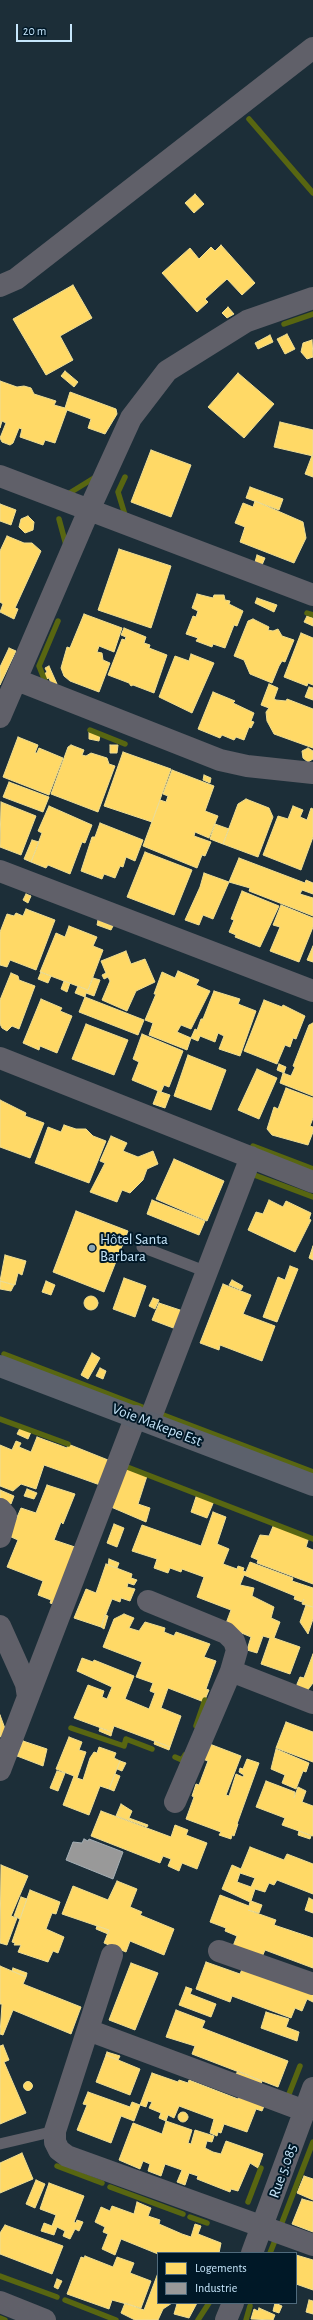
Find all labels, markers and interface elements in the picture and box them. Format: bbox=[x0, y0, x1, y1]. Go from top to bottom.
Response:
scale bar bbox=[18, 16, 74, 42]
text: 20 m bbox=[23, 25, 46, 37]
place label: Hôtel Santa Barbara bbox=[100, 1230, 168, 1265]
marker: Hôtel Santa Barbara bbox=[87, 1243, 97, 1253]
street label: Voie Makepe Est bbox=[109, 1400, 205, 1450]
street label: Rue 5.085 bbox=[265, 2142, 301, 2200]
legend bbox=[157, 2252, 297, 2304]
text: Logements bbox=[195, 2262, 247, 2274]
text: Industrie bbox=[195, 2282, 237, 2294]

